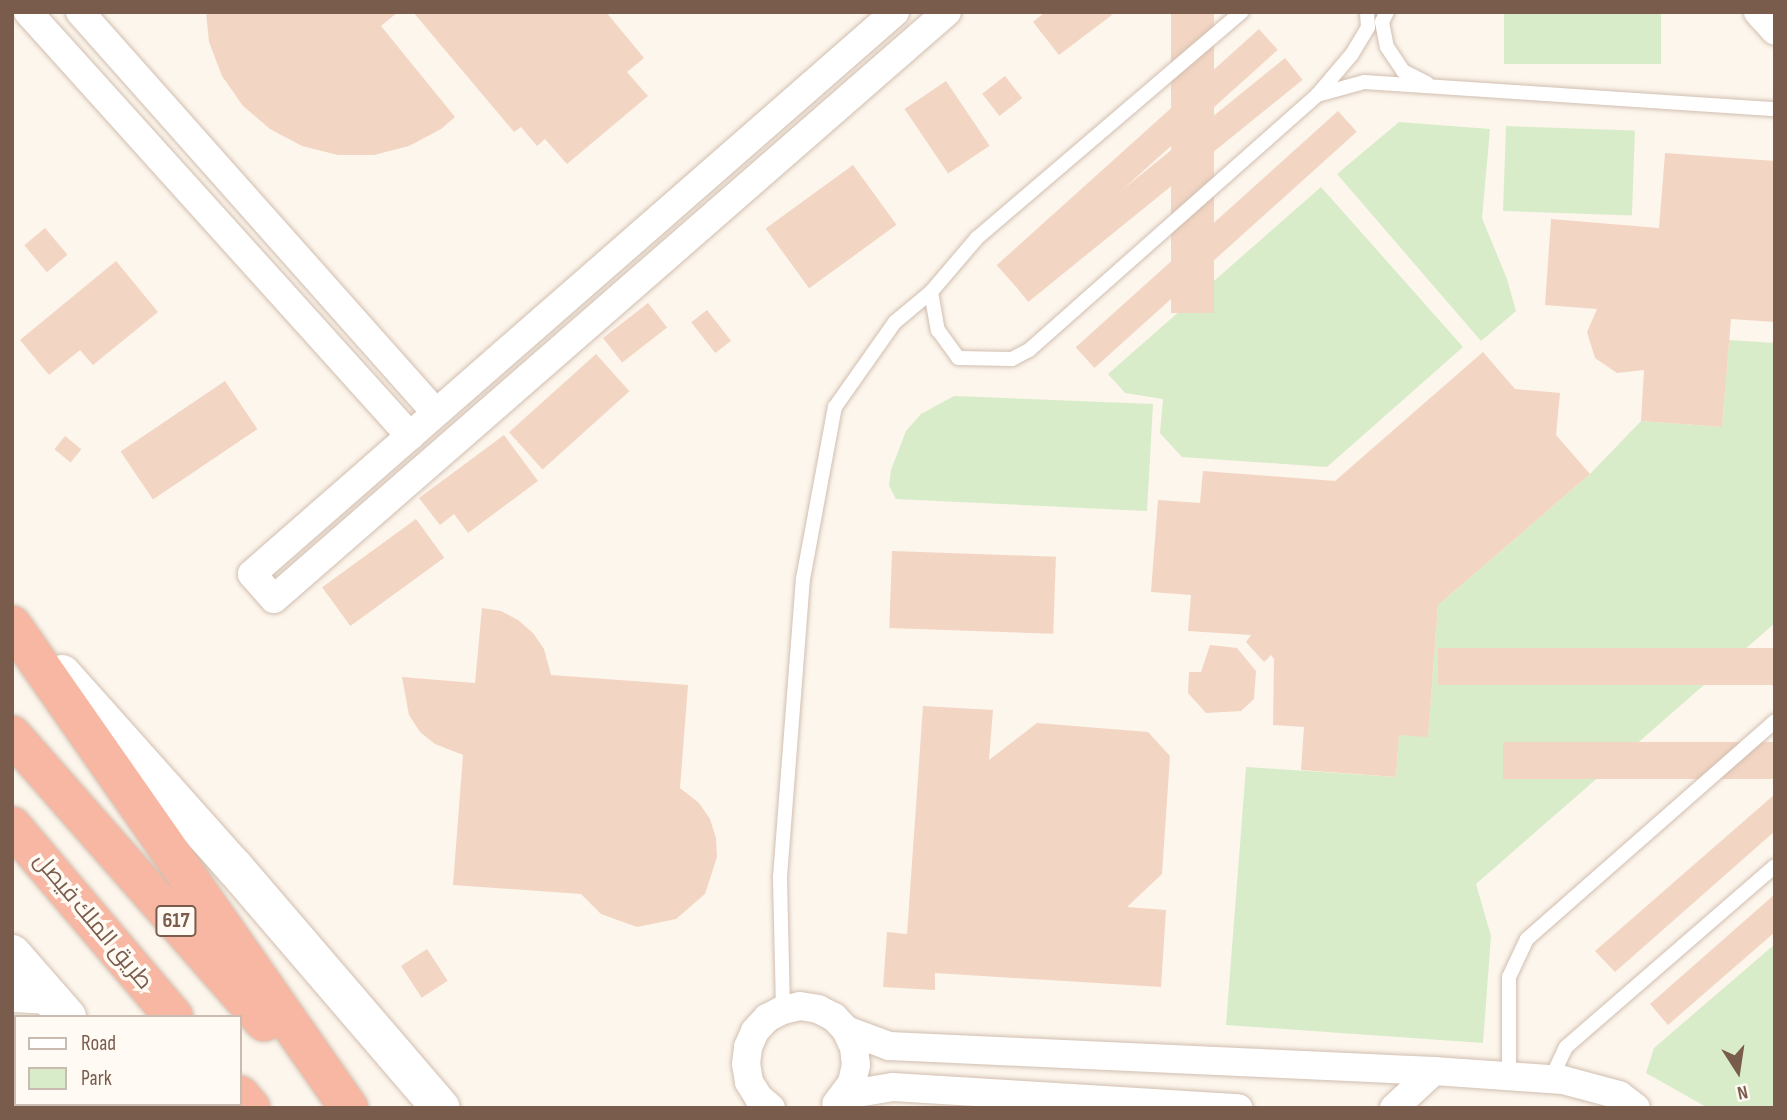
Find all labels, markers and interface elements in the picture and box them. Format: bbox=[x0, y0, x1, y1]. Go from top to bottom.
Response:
street label: طريق الملك فيصل bbox=[28, 847, 158, 995]
road number: 617 bbox=[155, 904, 197, 939]
legend bbox=[14, 1015, 242, 1106]
text: Road bbox=[81, 1031, 116, 1056]
north arrow bbox=[1703, 1036, 1773, 1106]
text: Park bbox=[81, 1066, 112, 1091]
text: N bbox=[1735, 1080, 1750, 1104]

